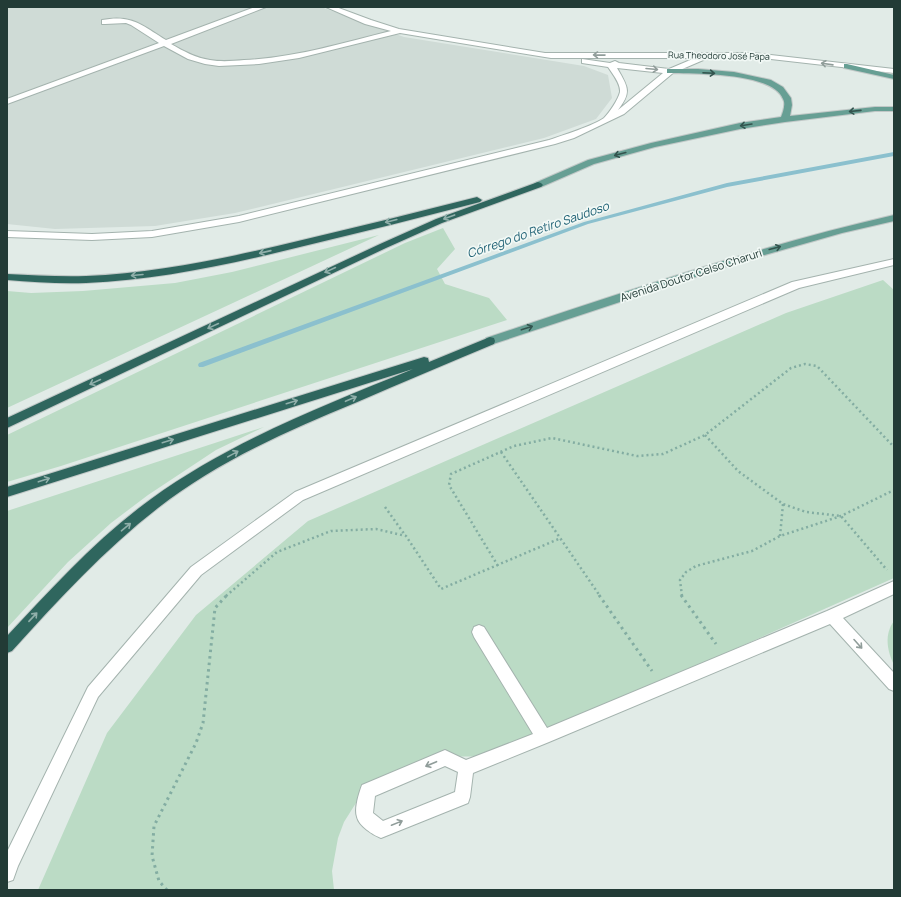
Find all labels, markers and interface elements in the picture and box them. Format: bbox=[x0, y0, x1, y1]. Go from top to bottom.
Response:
street label: Rua Theodoro José Papa bbox=[668, 48, 770, 63]
one-way arrow bbox=[593, 51, 606, 59]
one-way arrow bbox=[821, 60, 834, 68]
one-way arrow bbox=[645, 66, 658, 73]
one-way arrow bbox=[702, 69, 715, 77]
one-way arrow bbox=[849, 107, 862, 115]
one-way arrow bbox=[740, 121, 753, 129]
one-way arrow bbox=[614, 151, 627, 158]
water label: Córrego do Retiro Saudoso bbox=[465, 197, 612, 262]
one-way arrow bbox=[443, 214, 455, 222]
one-way arrow bbox=[385, 218, 398, 225]
street label: Avenida Doutor Celso Charuri bbox=[618, 244, 764, 305]
one-way arrow bbox=[768, 244, 781, 252]
one-way arrow bbox=[259, 249, 272, 257]
one-way arrow bbox=[324, 267, 336, 274]
one-way arrow bbox=[131, 271, 144, 278]
one-way arrow bbox=[207, 323, 219, 330]
one-way arrow bbox=[521, 324, 533, 332]
one-way arrow bbox=[89, 379, 101, 386]
one-way arrow bbox=[345, 395, 357, 403]
one-way arrow bbox=[286, 398, 299, 405]
one-way arrow bbox=[161, 437, 174, 444]
one-way arrow bbox=[227, 450, 239, 458]
one-way arrow bbox=[38, 476, 51, 483]
one-way arrow bbox=[121, 522, 131, 531]
one-way arrow bbox=[28, 613, 37, 623]
one-way arrow bbox=[853, 639, 862, 649]
one-way arrow bbox=[425, 761, 437, 768]
one-way arrow bbox=[391, 819, 403, 827]

